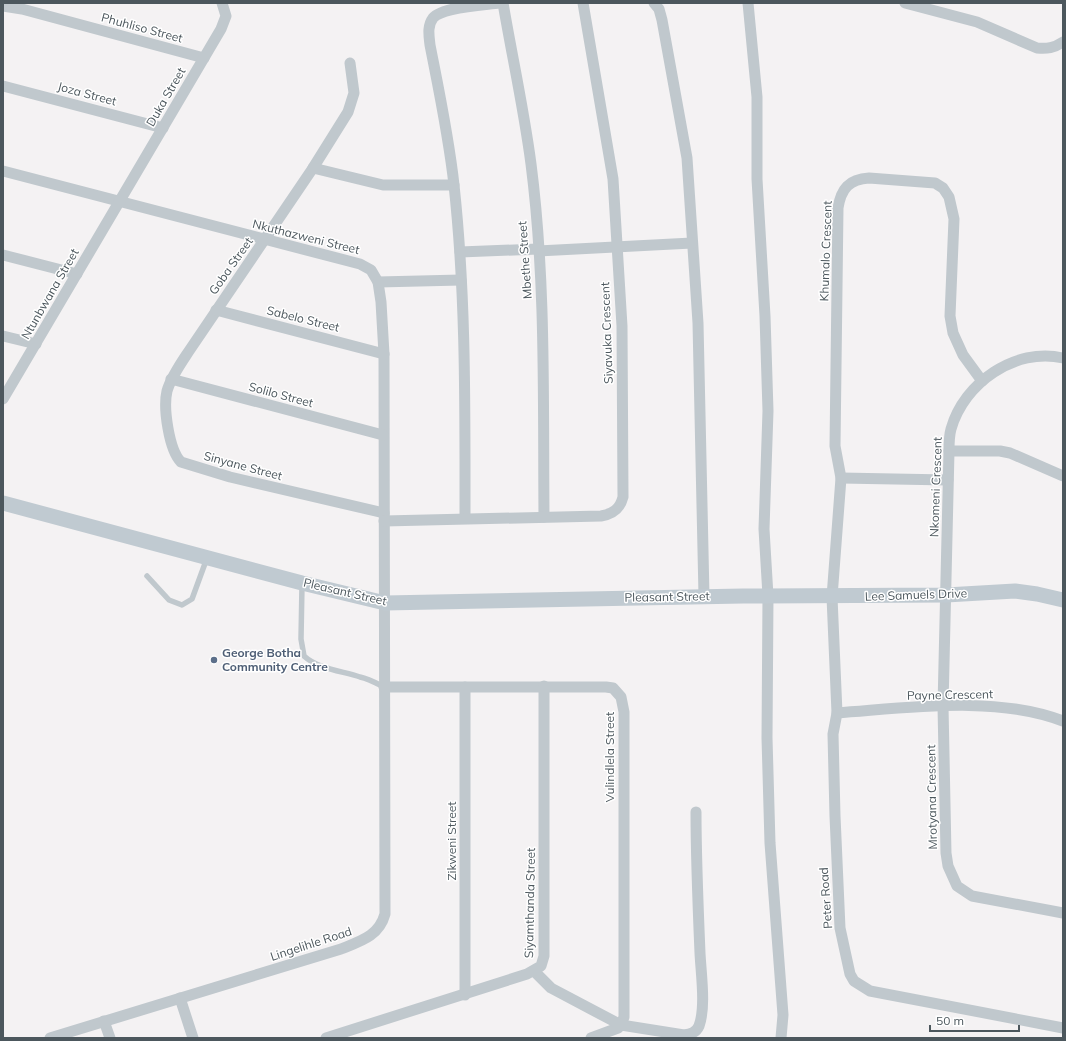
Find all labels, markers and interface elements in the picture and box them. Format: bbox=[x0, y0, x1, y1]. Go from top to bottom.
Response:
street label: Phuhliso Street bbox=[100, 9, 184, 46]
street label: Duka Street bbox=[143, 65, 188, 129]
street label: Joza Street bbox=[56, 78, 118, 109]
street label: Khumalo Crescent bbox=[816, 200, 835, 302]
street label: Nkuthazweni Street bbox=[251, 216, 361, 257]
street label: Mbethe Street bbox=[514, 221, 535, 300]
street label: Goba Street bbox=[205, 234, 256, 297]
street label: Ntunbwana Street bbox=[17, 246, 82, 342]
street label: Siyavuka Crescent bbox=[597, 282, 616, 384]
street label: Sabelo Street bbox=[265, 302, 341, 335]
street label: Solilo Street bbox=[247, 379, 315, 410]
street label: Nkomeni Crescent bbox=[926, 437, 945, 537]
street label: Sinyane Street bbox=[202, 448, 284, 483]
street label: Pleasant Street bbox=[302, 575, 388, 608]
street label: Lee Samuels Drive bbox=[865, 585, 967, 604]
street label: Pleasant Street bbox=[624, 588, 710, 605]
place label: George Botha Community Centre bbox=[222, 645, 328, 674]
marker: George Botha Community Centre bbox=[209, 655, 219, 665]
street label: Payne Crescent bbox=[907, 686, 993, 703]
street label: Vulindlela Street bbox=[602, 712, 617, 802]
street label: Mrotyana Crescent bbox=[923, 744, 940, 850]
street label: Zikweni Street bbox=[444, 801, 459, 881]
street label: Siyamthanda Street bbox=[521, 848, 538, 958]
street label: Peter Road bbox=[816, 867, 835, 929]
street label: Lingelihle Road bbox=[268, 923, 354, 964]
scale bar bbox=[930, 1007, 1019, 1033]
text: 50 m bbox=[936, 1013, 964, 1028]

